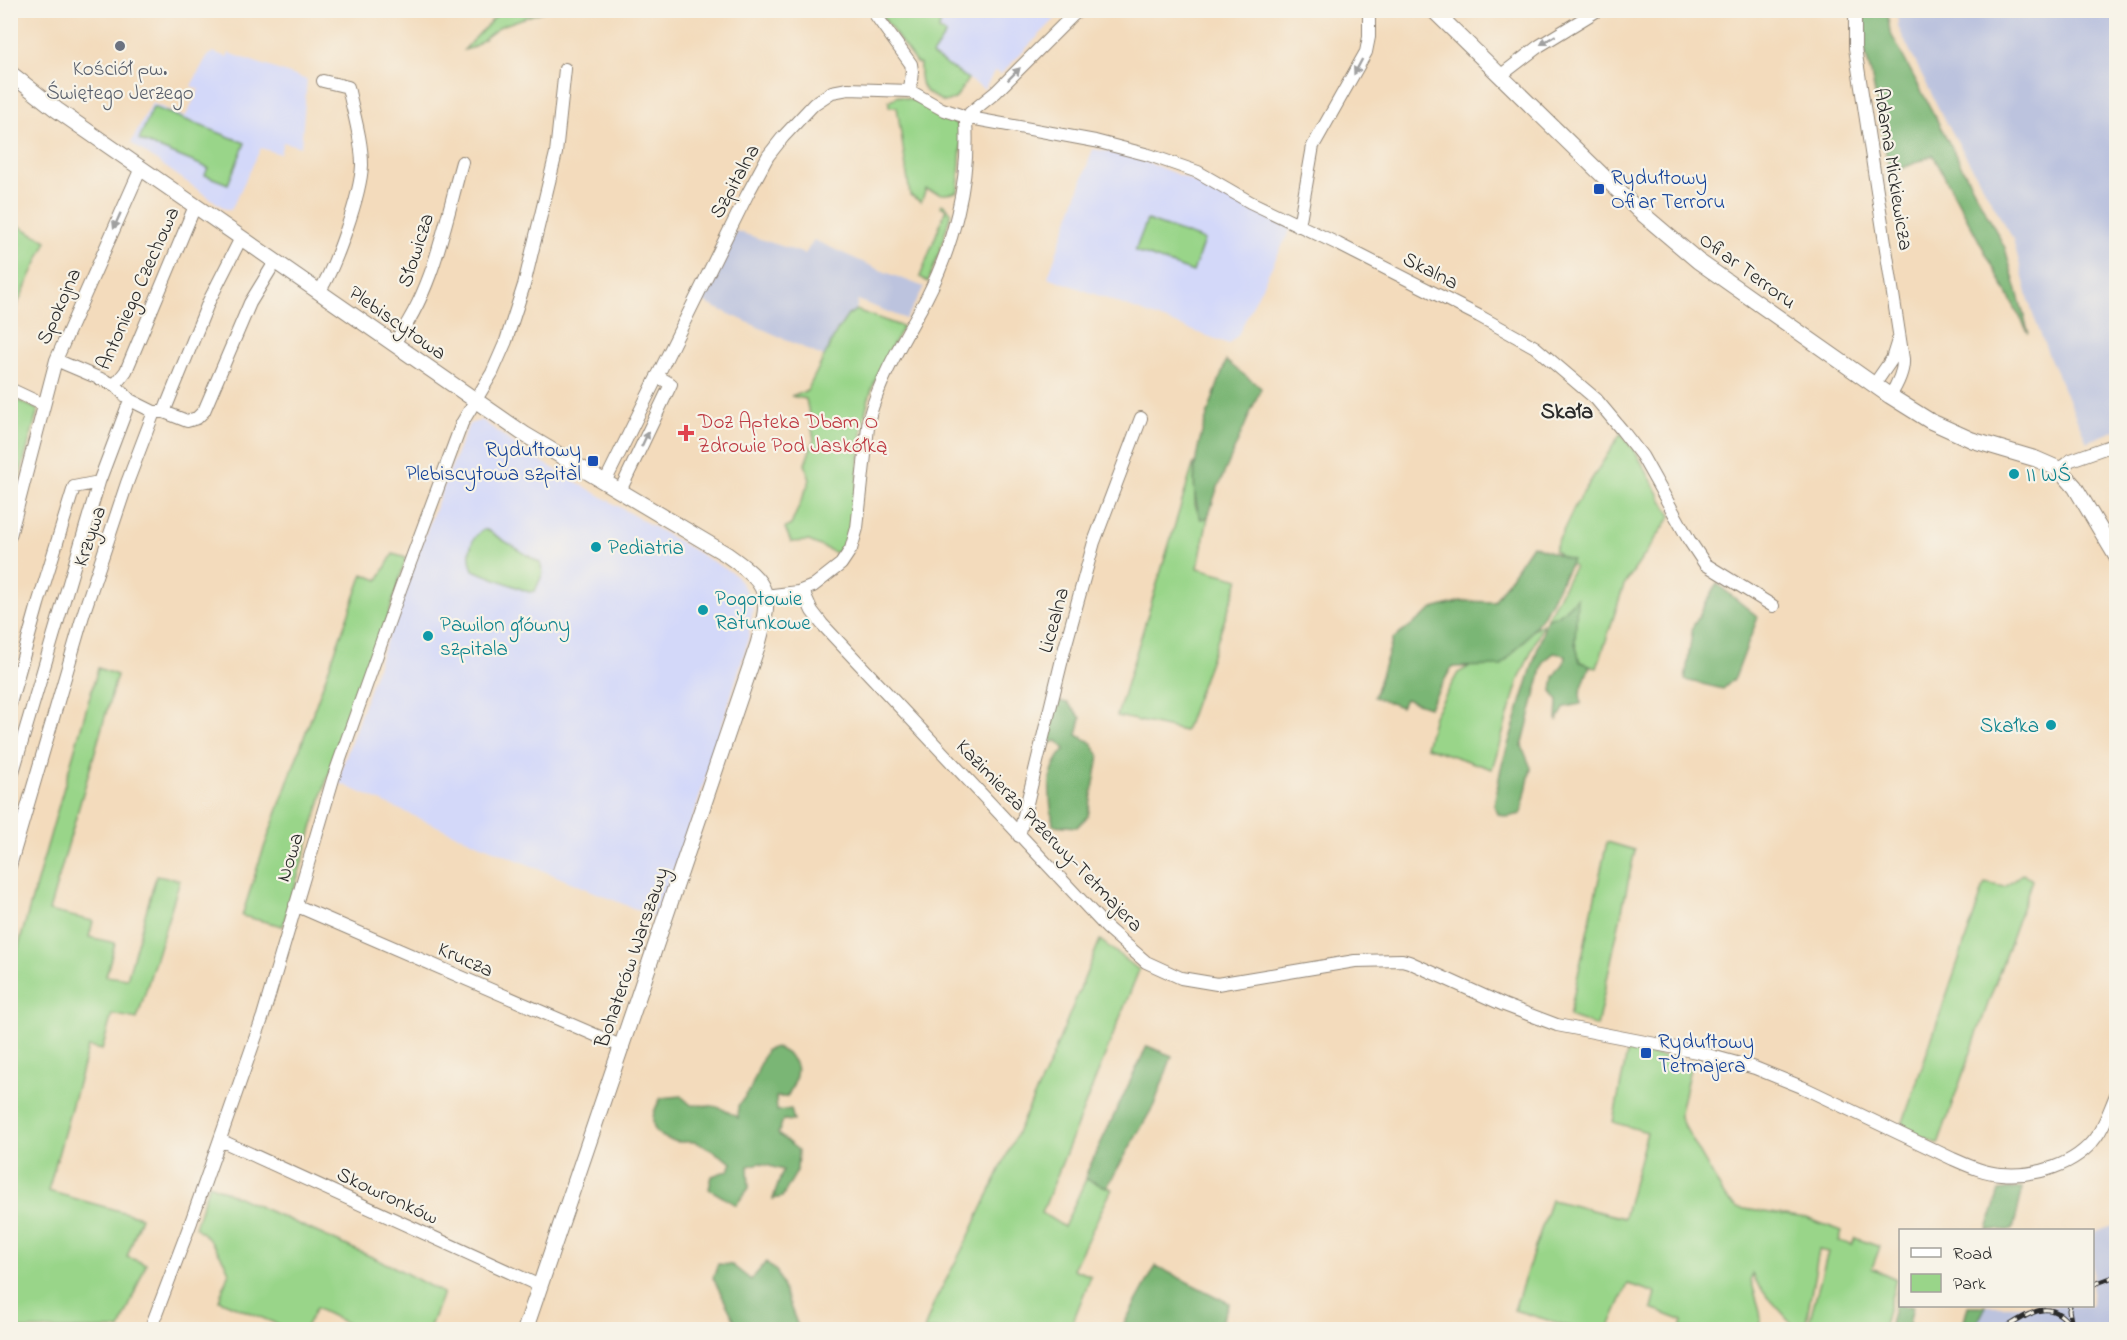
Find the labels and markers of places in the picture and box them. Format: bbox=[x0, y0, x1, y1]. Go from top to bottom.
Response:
marker: Kościół pw. Świętego Jerzego bbox=[113, 39, 127, 53]
place label: Kościół pw. Świętego Jerzego bbox=[46, 55, 194, 111]
place label: Rydułtowy Ofiar Terroru bbox=[1611, 164, 1725, 218]
marker: Rydułtowy Ofiar Terroru bbox=[1592, 182, 1606, 196]
place label: Doz Apteka Dbam O Zdrowie Pod Jaskółką bbox=[697, 408, 888, 462]
marker: Doz Apteka Dbam O Zdrowie Pod Jaskółką bbox=[679, 426, 693, 440]
place label: Rydułtowy Plebiscytowa szpital bbox=[406, 436, 581, 492]
marker: Rydułtowy Plebiscytowa szpital bbox=[586, 454, 600, 468]
place label: II WŚ bbox=[2026, 461, 2071, 491]
marker: II WŚ bbox=[2007, 467, 2021, 481]
place label: Pediatria bbox=[608, 534, 684, 564]
marker: Pediatria bbox=[589, 540, 603, 554]
place label: Pogotowie Ratunkowe bbox=[715, 585, 811, 639]
marker: Pogotowie Ratunkowe bbox=[696, 603, 710, 617]
place label: Pawilon główny szpitala bbox=[440, 611, 570, 665]
marker: Pawilon główny szpitala bbox=[421, 629, 435, 643]
place label: Skałka bbox=[1980, 712, 2039, 742]
marker: Skałka bbox=[2044, 718, 2058, 732]
place label: Rydułtowy Tetmajera bbox=[1658, 1028, 1754, 1082]
marker: Rydułtowy Tetmajera bbox=[1639, 1046, 1653, 1060]

